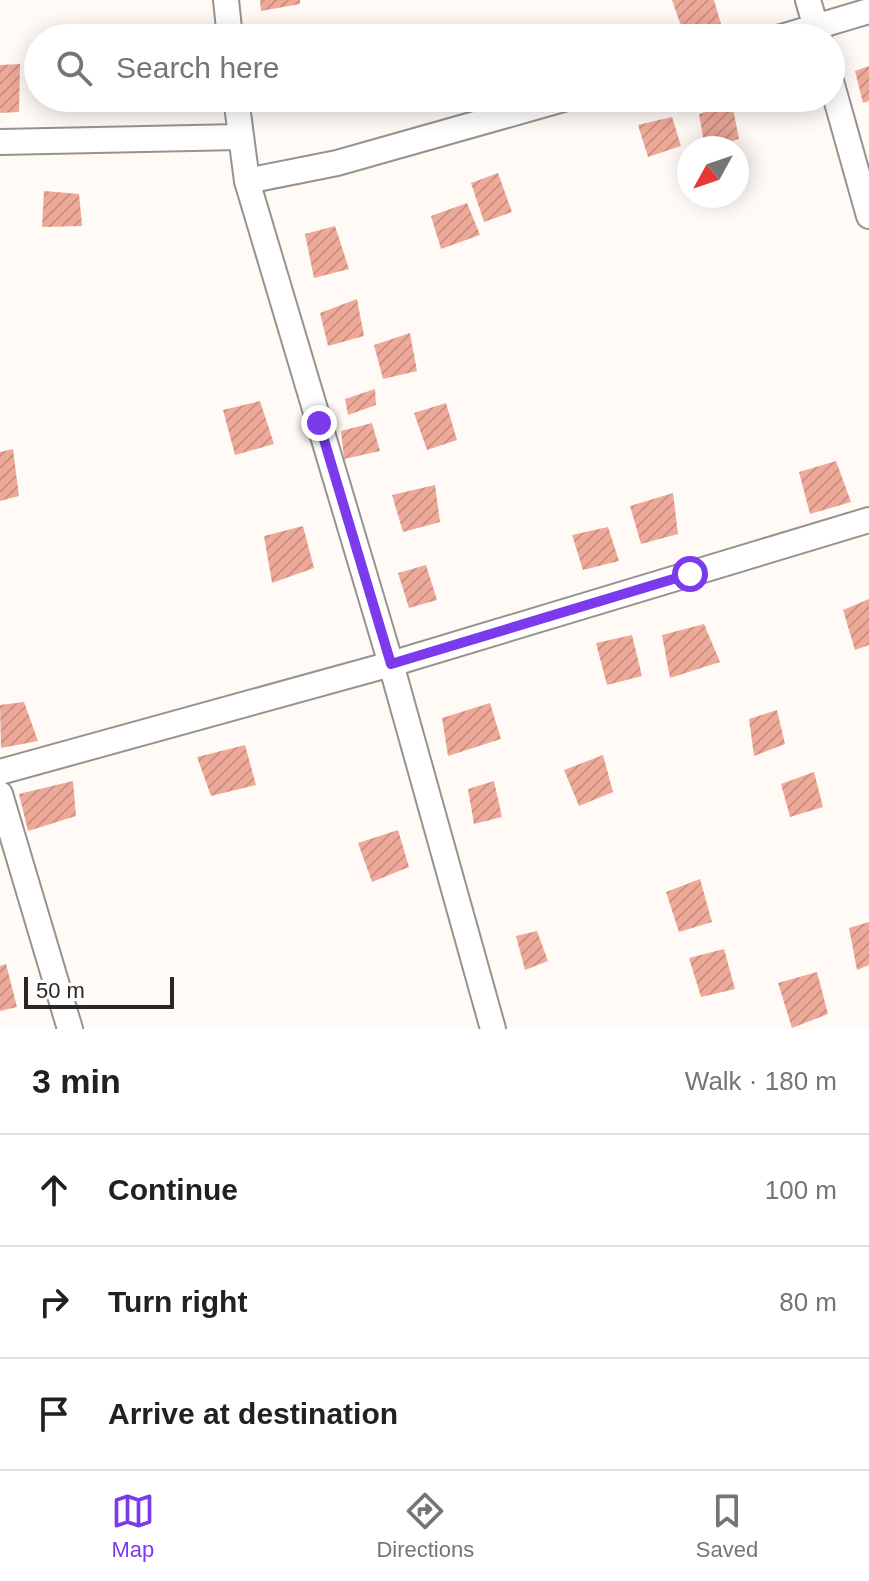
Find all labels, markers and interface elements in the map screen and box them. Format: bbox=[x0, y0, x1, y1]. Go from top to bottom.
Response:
search box bbox=[24, 24, 845, 112]
icon: search bbox=[52, 46, 96, 90]
text: Search here bbox=[116, 51, 279, 84]
north arrow bbox=[677, 136, 749, 208]
route end bbox=[301, 405, 337, 441]
route start bbox=[672, 556, 708, 592]
scale bar bbox=[24, 973, 174, 1009]
text: 50 m bbox=[36, 978, 85, 1003]
text: 3 min bbox=[32, 1062, 121, 1100]
text: Walk · 180 m bbox=[685, 1066, 837, 1096]
icon: ahead bbox=[32, 1168, 76, 1212]
text: Continue bbox=[108, 1173, 238, 1206]
text: 100 m bbox=[765, 1175, 837, 1205]
icon: right bbox=[32, 1280, 76, 1324]
text: Turn right bbox=[108, 1285, 247, 1318]
text: 80 m bbox=[779, 1287, 837, 1317]
icon: arrive bbox=[32, 1392, 76, 1436]
text: Arrive at destination bbox=[108, 1397, 398, 1430]
tab: Map bbox=[111, 1489, 155, 1563]
tab: Directions bbox=[376, 1489, 474, 1563]
tab: Saved bbox=[696, 1489, 758, 1563]

